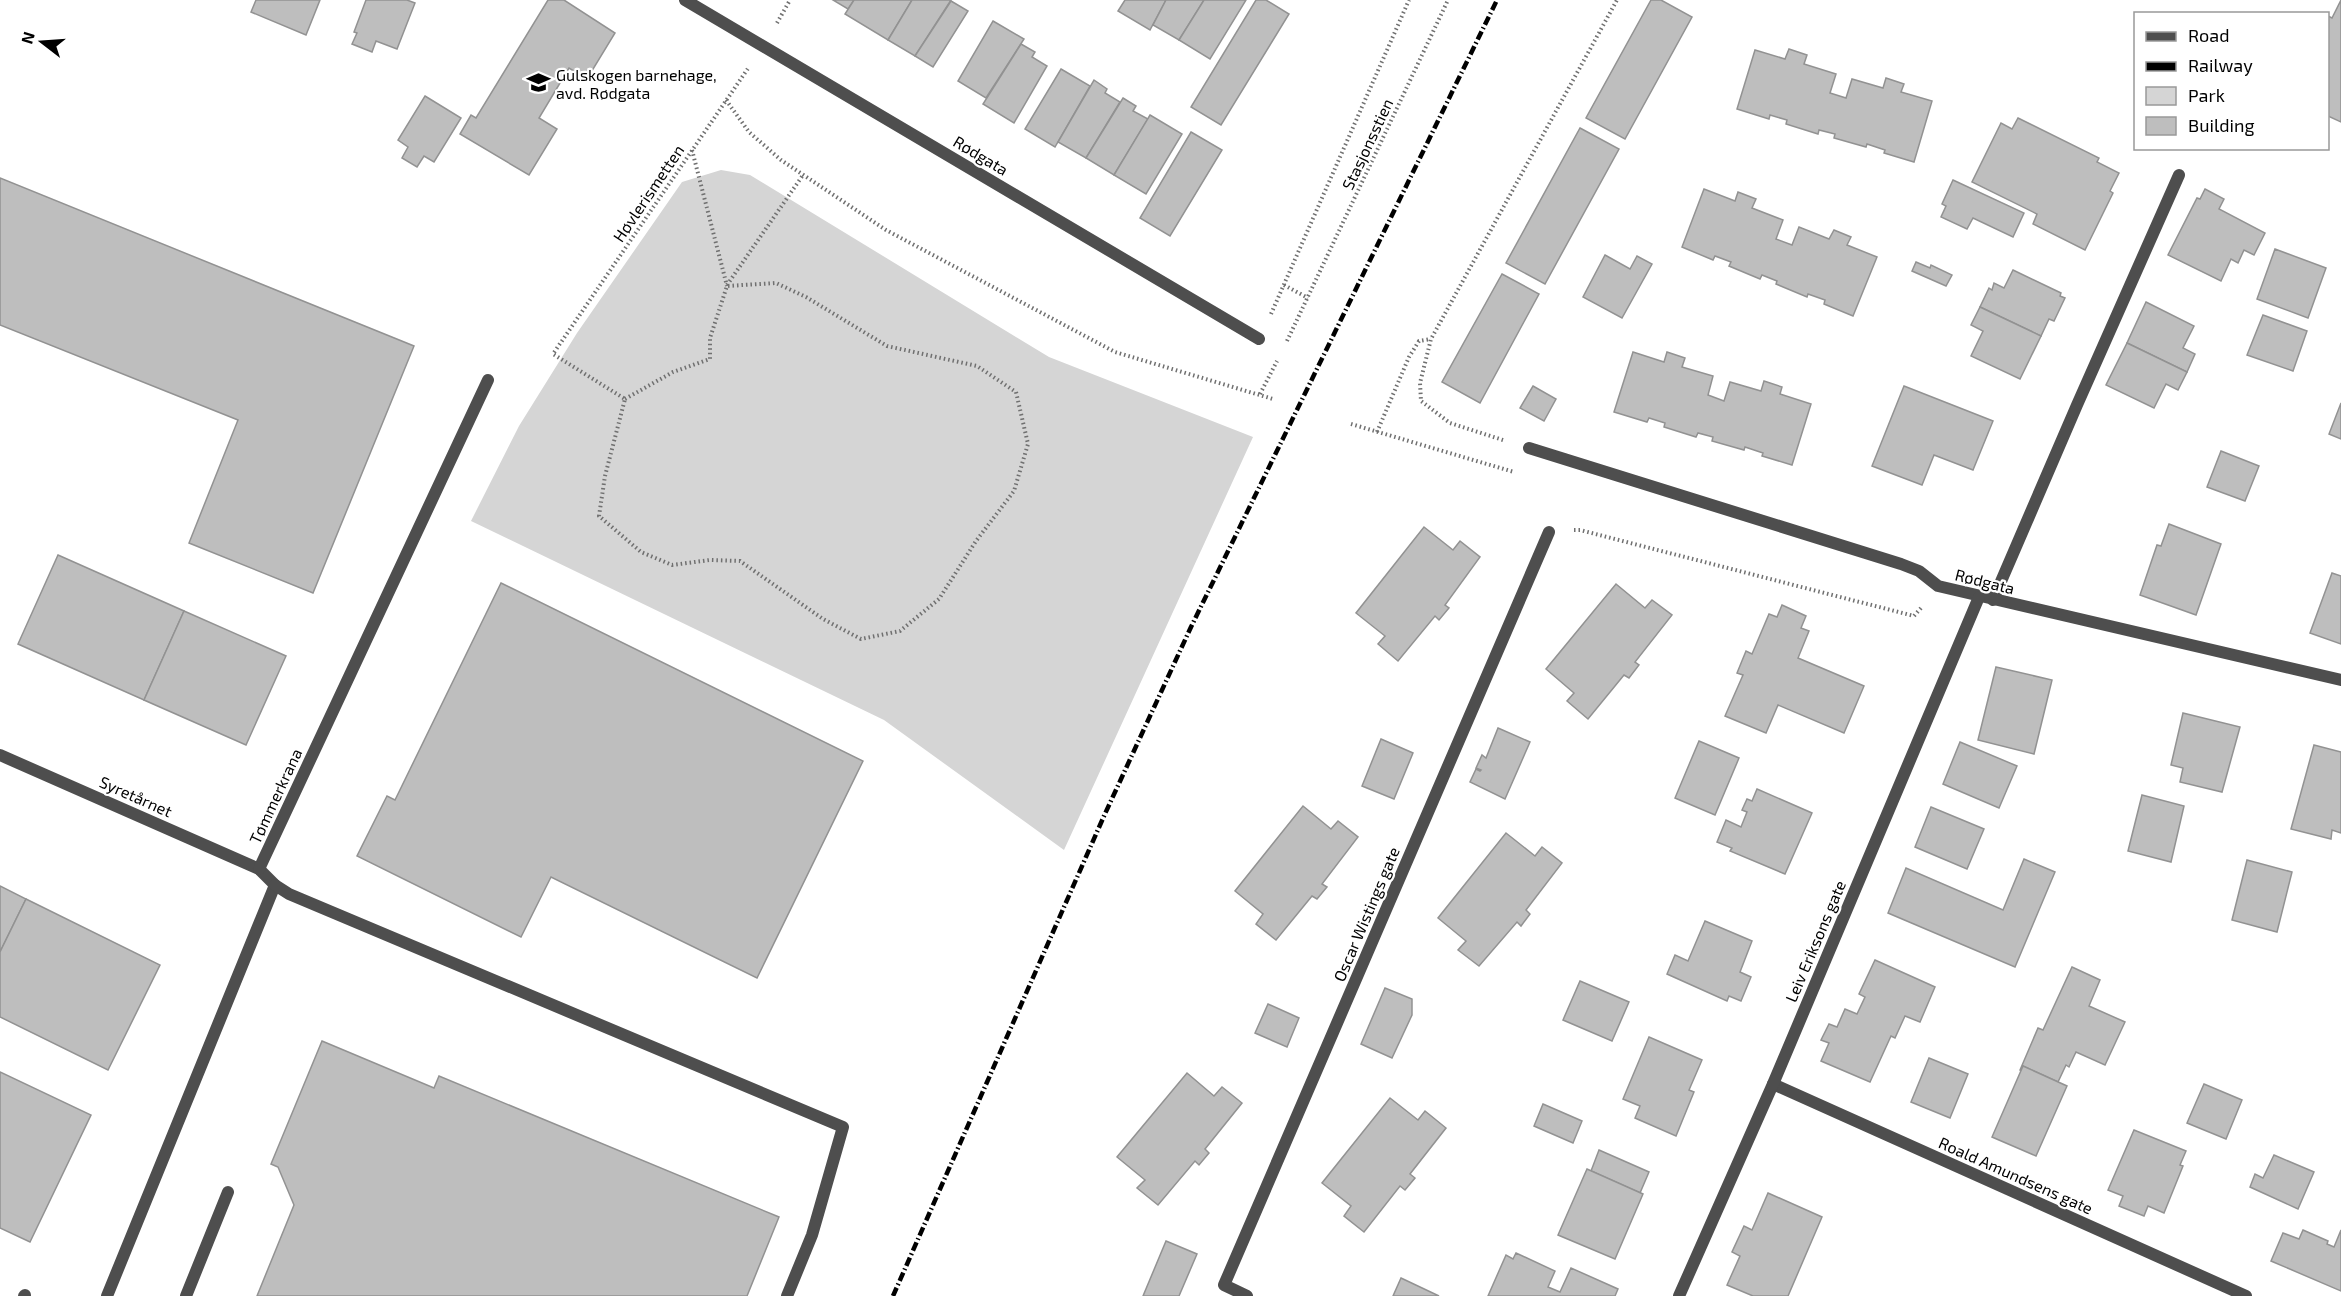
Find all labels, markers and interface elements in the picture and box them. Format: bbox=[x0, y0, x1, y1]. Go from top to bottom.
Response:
north arrow bbox=[12, 12, 72, 72]
legend bbox=[2134, 12, 2329, 150]
text: Road bbox=[2188, 24, 2229, 46]
text: N bbox=[16, 29, 38, 46]
text: Railway bbox=[2188, 54, 2253, 76]
place label: Gulskogen barnehage, avd. Rødgata bbox=[556, 65, 717, 102]
school or university icon: Gulskogen barnehage, avd. Rødgata bbox=[525, 70, 551, 96]
text: Park bbox=[2188, 84, 2225, 106]
street label: Stasjonsstien bbox=[1338, 95, 1397, 193]
text: Building bbox=[2188, 114, 2255, 136]
street label: Rødgata bbox=[950, 131, 1012, 179]
street label: Høvlerismetten bbox=[609, 141, 687, 245]
street label: Rødgata bbox=[1953, 564, 2017, 598]
street label: Tømmerkrana bbox=[245, 745, 305, 847]
street label: Syretårnet bbox=[97, 772, 175, 820]
street label: Oscar Wistings gate bbox=[1329, 844, 1403, 984]
street label: Leiv Eriksons gate bbox=[1781, 877, 1849, 1005]
street label: Roald Amundsens gate bbox=[1936, 1132, 2096, 1218]

